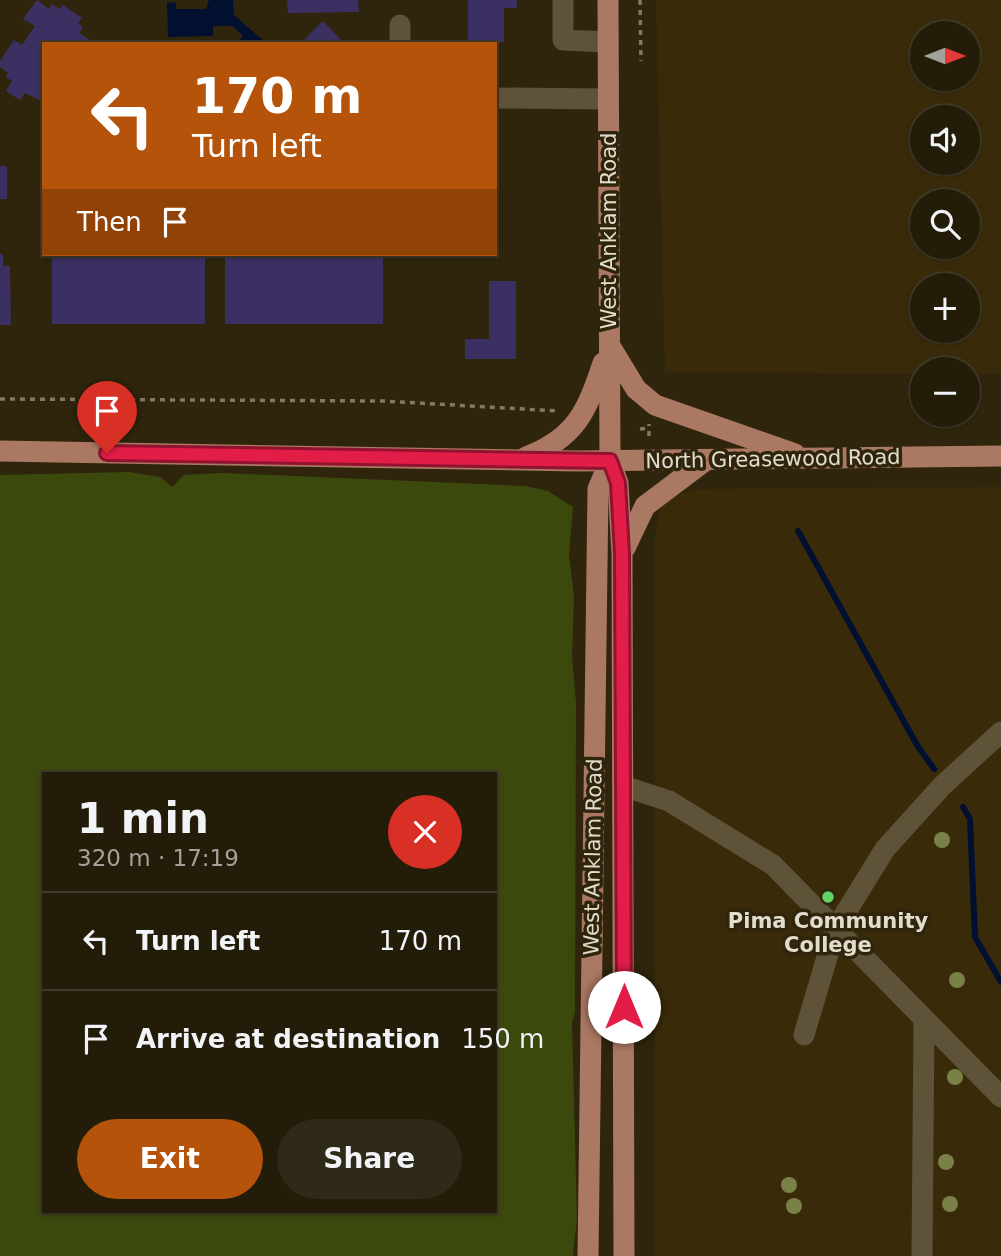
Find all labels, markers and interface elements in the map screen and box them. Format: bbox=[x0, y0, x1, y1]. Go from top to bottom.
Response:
north arrow bbox=[910, 21, 980, 91]
map controls bbox=[910, 21, 980, 427]
text: 170 m bbox=[192, 68, 362, 125]
icon: left bbox=[77, 70, 168, 161]
button: sound bbox=[910, 105, 980, 175]
text: Turn left bbox=[192, 127, 322, 165]
street label: West Anklam Road bbox=[597, 133, 621, 329]
button: search bbox=[910, 189, 980, 259]
icon: arrive bbox=[156, 203, 194, 241]
text: Then bbox=[77, 207, 142, 237]
button: + bbox=[910, 273, 980, 343]
button: − bbox=[910, 357, 980, 427]
pin bbox=[77, 381, 137, 453]
icon: arrive bbox=[88, 392, 126, 430]
street label: North Greasewood Road bbox=[645, 445, 901, 473]
street label: West Anklam Road bbox=[579, 758, 607, 956]
text: 1 min bbox=[77, 794, 209, 843]
button: close bbox=[388, 795, 462, 869]
text: 320 m · 17:19 bbox=[77, 845, 239, 871]
marker: Pima Community College bbox=[820, 889, 836, 905]
place label: Pima Community College bbox=[728, 909, 928, 957]
icon: left bbox=[77, 922, 115, 960]
text: Turn left bbox=[136, 926, 260, 956]
text: 170 m bbox=[379, 926, 462, 956]
position arrow bbox=[587, 970, 661, 1044]
icon: arrive bbox=[77, 1020, 115, 1058]
text: Arrive at destination bbox=[136, 1024, 440, 1054]
text: 150 m bbox=[461, 1024, 544, 1054]
button: Exit bbox=[77, 1119, 263, 1199]
button: Share bbox=[277, 1119, 462, 1199]

